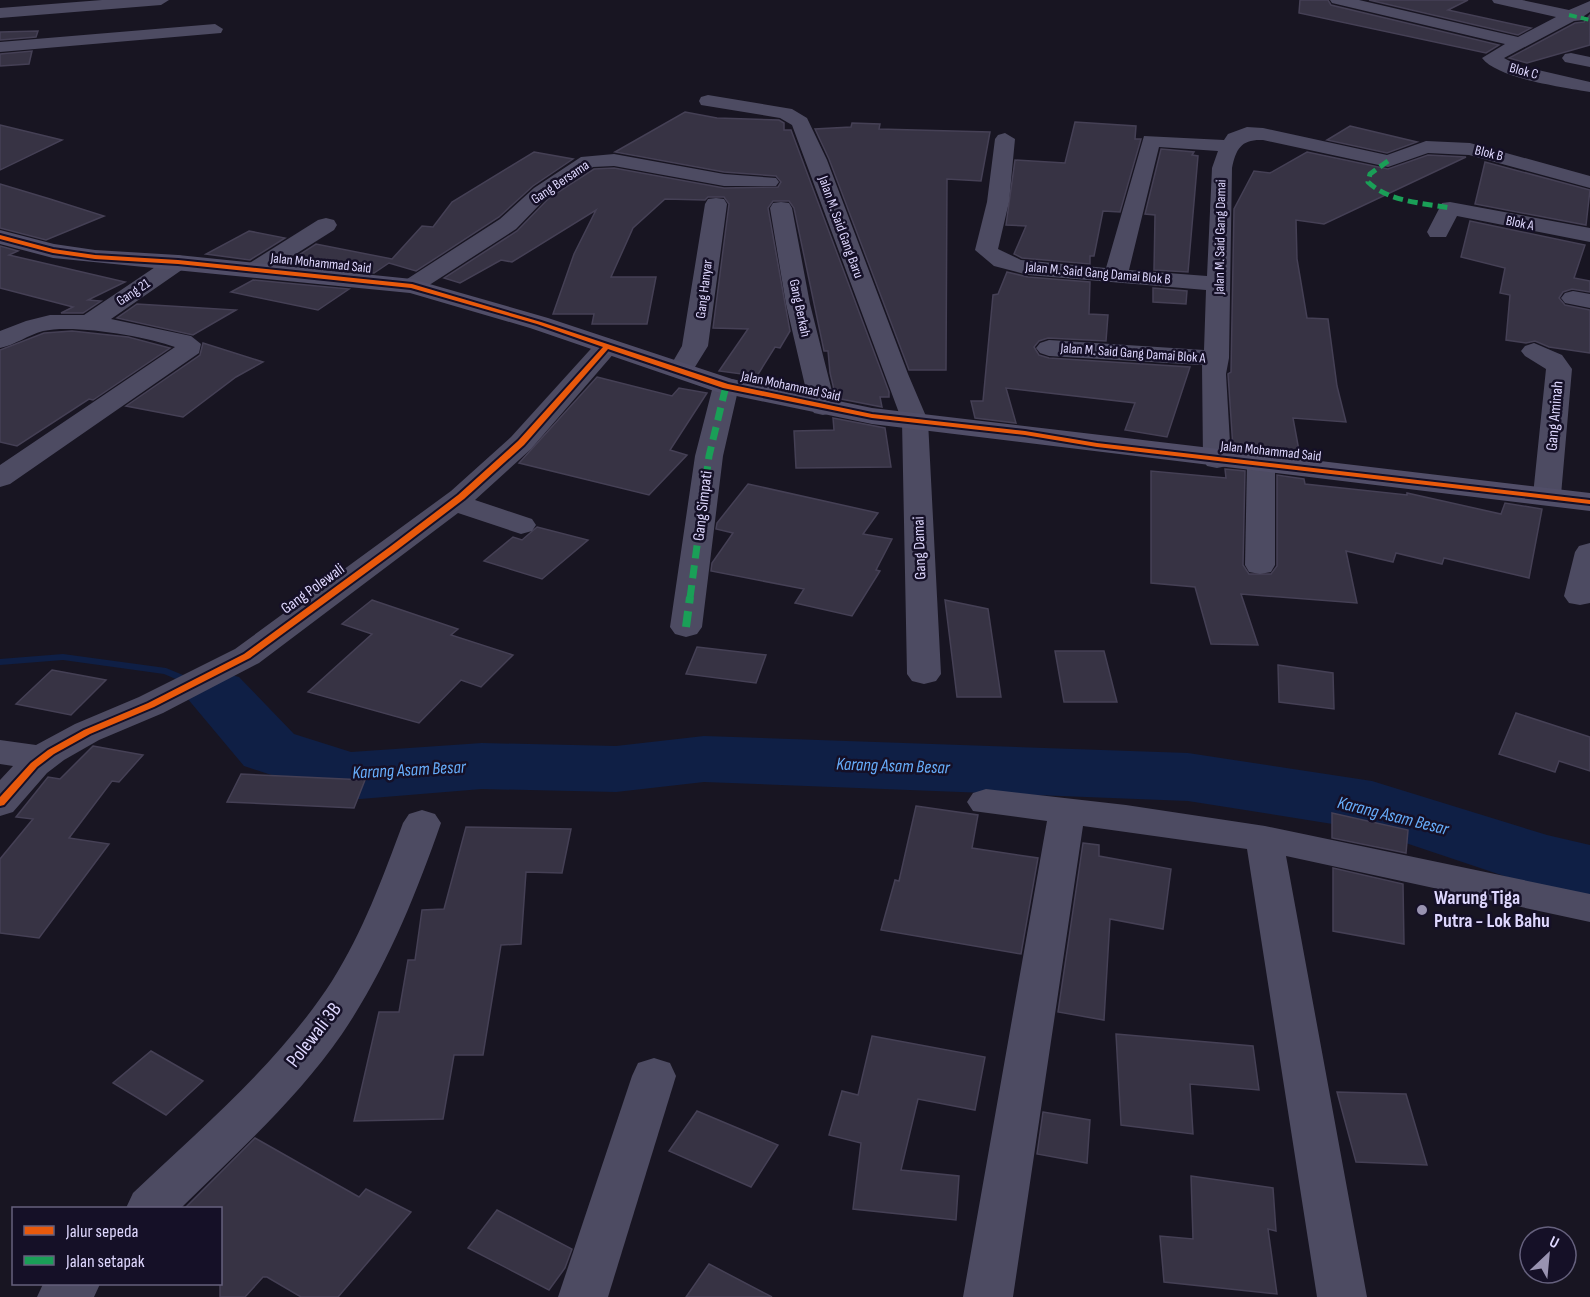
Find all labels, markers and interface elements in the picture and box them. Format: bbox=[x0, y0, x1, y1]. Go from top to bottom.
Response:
street label: Blok C bbox=[1508, 59, 1540, 83]
street label: Blok B bbox=[1473, 141, 1505, 165]
street label: Gang Bersama bbox=[528, 156, 592, 208]
street label: Jalan M. Said Gang Baru bbox=[814, 173, 867, 280]
street label: Jalan M. Said Gang Damai bbox=[1210, 179, 1230, 296]
street label: Blok A bbox=[1504, 212, 1537, 234]
street label: Jalan Mohammad Said bbox=[269, 249, 372, 277]
street label: Jalan M. Said Gang Damai Blok B bbox=[1024, 258, 1171, 288]
street label: Gang Hanyar bbox=[692, 259, 716, 319]
street label: Gang 21 bbox=[113, 275, 153, 309]
street label: Gang Berkah bbox=[786, 278, 814, 338]
street label: Jalan M. Said Gang Damai Blok A bbox=[1059, 339, 1207, 367]
street label: Jalan Mohammad Said bbox=[739, 367, 842, 405]
street label: Gang Aminah bbox=[1542, 380, 1568, 452]
street label: Jalan Mohammad Said bbox=[1219, 437, 1322, 465]
street label: Gang Simpati bbox=[689, 470, 717, 542]
street label: Gang Damai bbox=[909, 516, 931, 580]
street label: Gang Polewali bbox=[278, 560, 348, 618]
water label: Karang Asam Besar bbox=[836, 754, 951, 779]
water label: Karang Asam Besar bbox=[352, 756, 467, 783]
water label: Karang Asam Besar bbox=[1335, 792, 1452, 840]
place label: Warung Tiga Putra - Lok Bahu bbox=[1434, 886, 1550, 933]
marker: Warung Tiga Putra - Lok Bahu bbox=[1415, 903, 1429, 917]
street label: Polewali 3B bbox=[281, 998, 347, 1072]
legend bbox=[12, 1207, 222, 1285]
text: Jalur sepeda bbox=[65, 1221, 138, 1242]
north arrow bbox=[1518, 1225, 1578, 1285]
text: U bbox=[1546, 1232, 1562, 1253]
text: Jalan setapak bbox=[65, 1251, 145, 1272]

